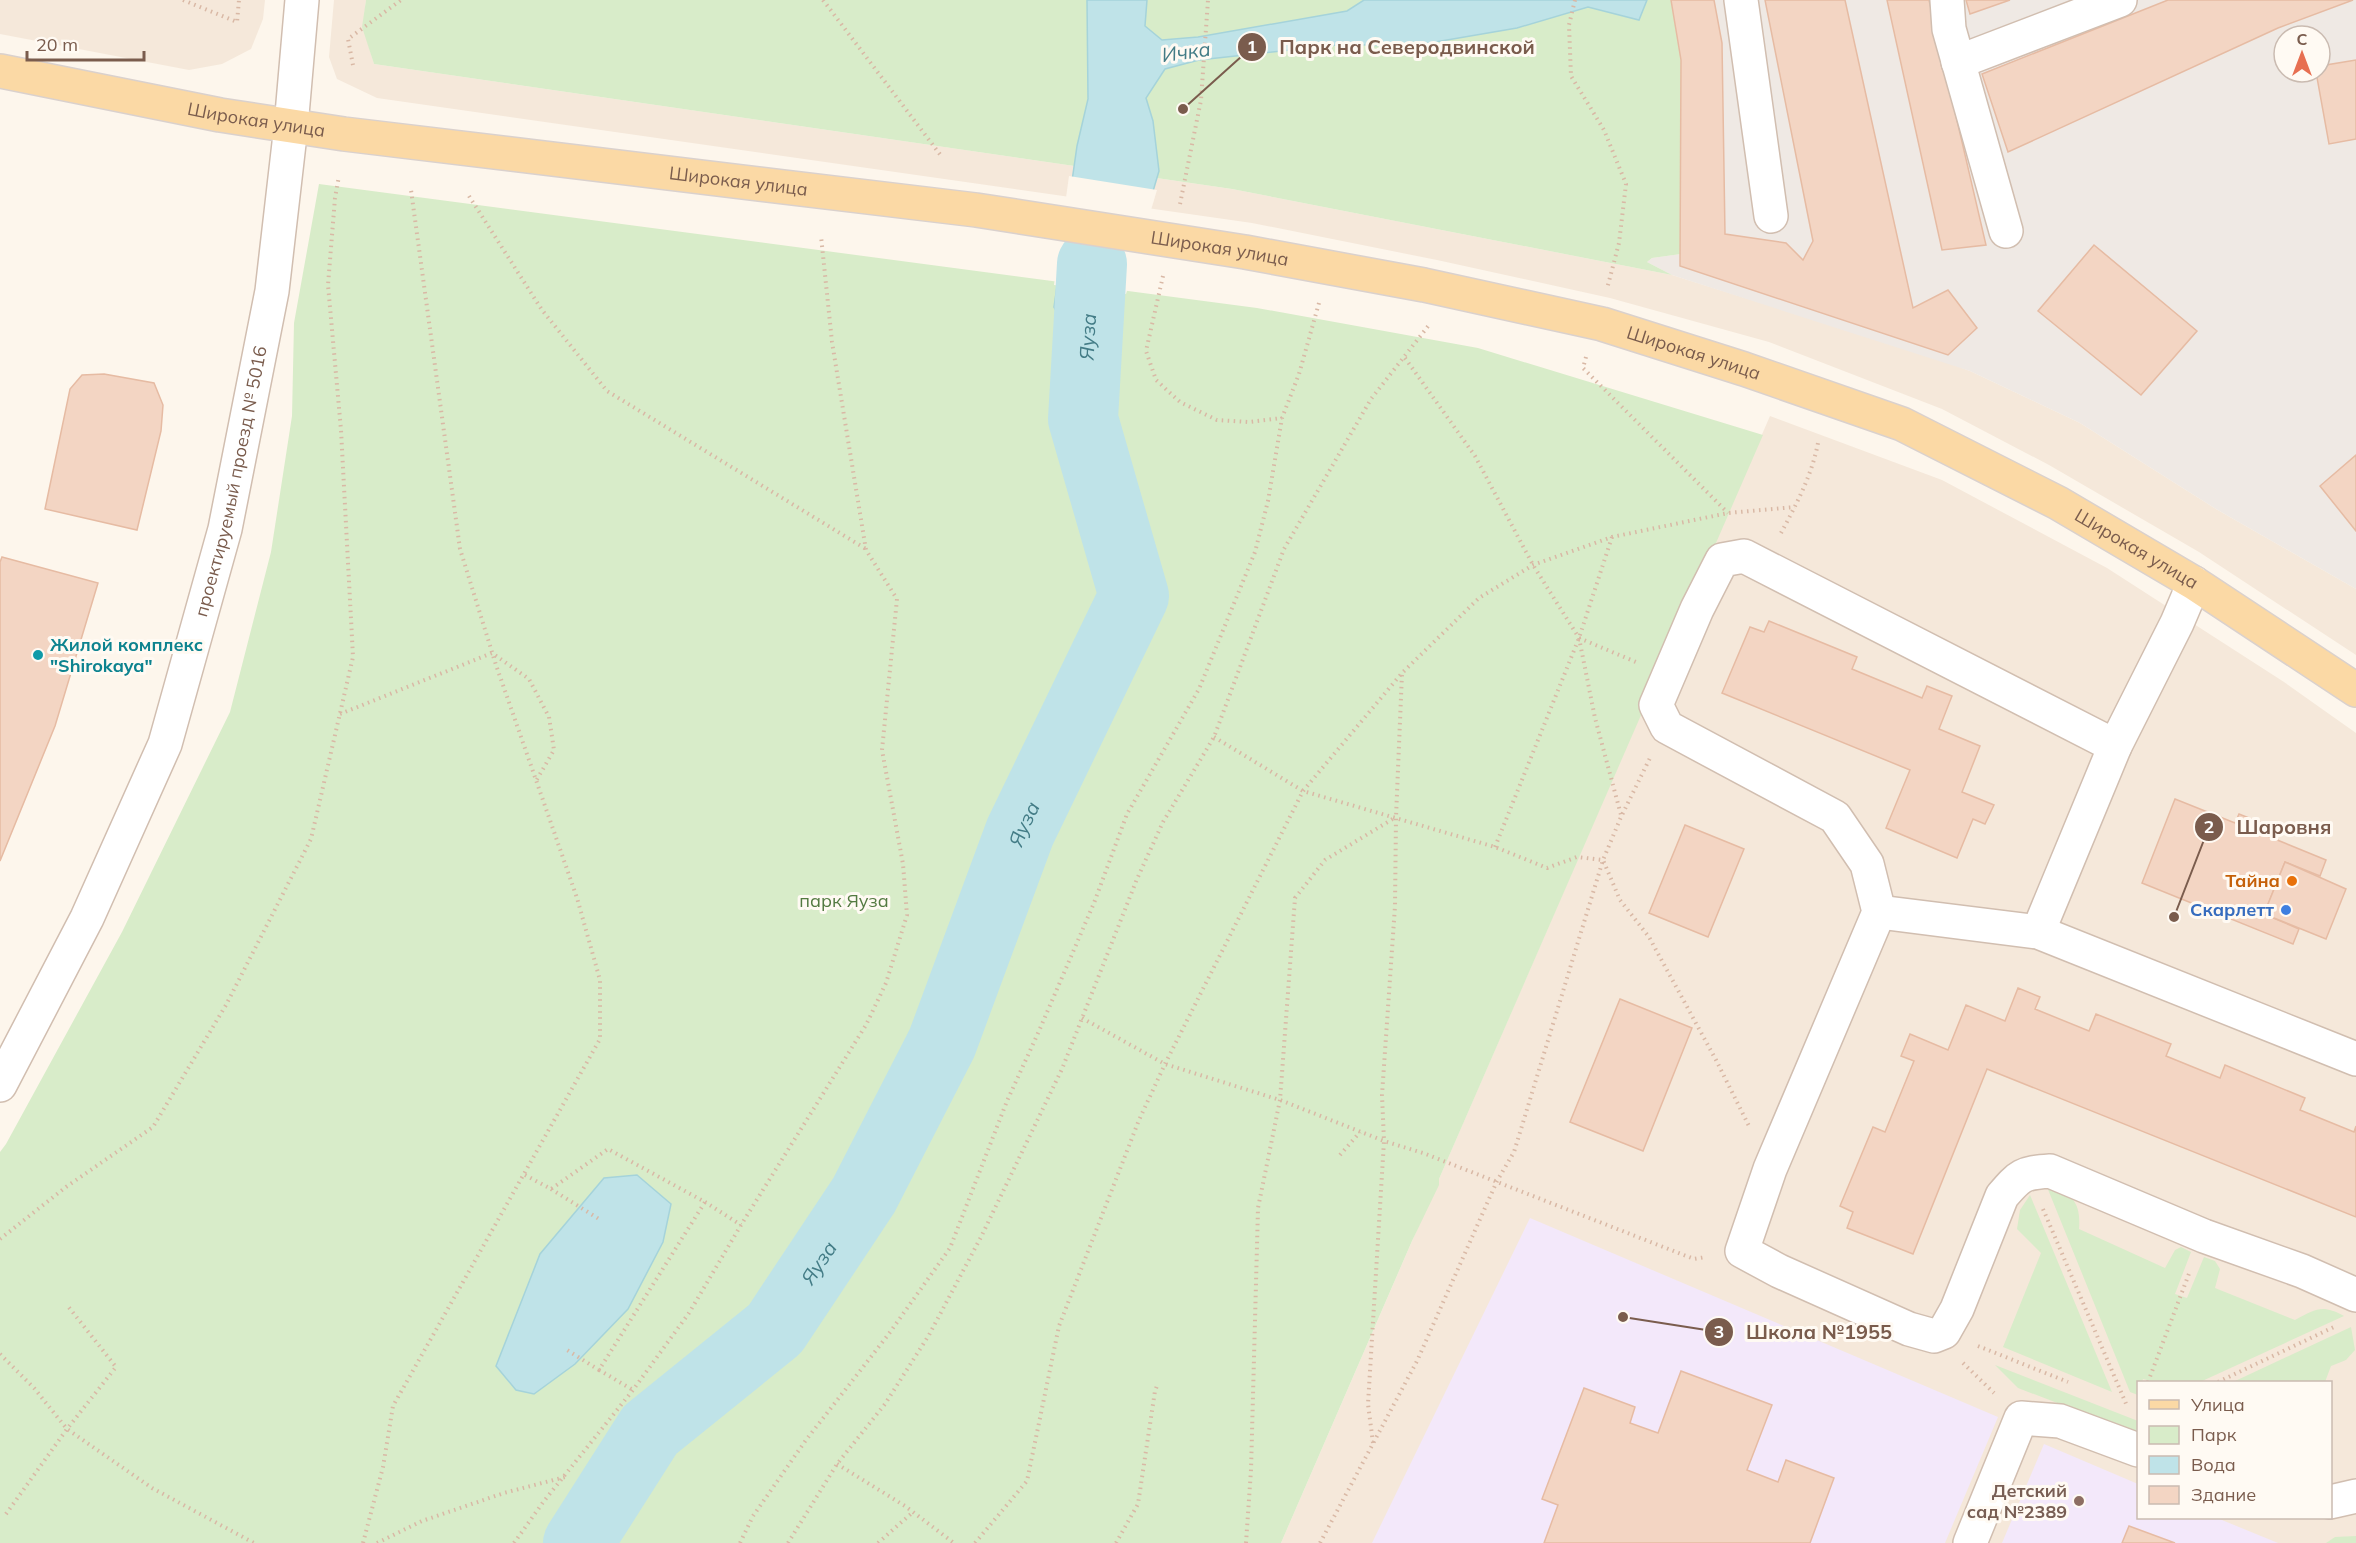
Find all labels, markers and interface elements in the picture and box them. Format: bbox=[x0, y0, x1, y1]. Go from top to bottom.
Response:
scale bar bbox=[27, 24, 144, 62]
north arrow bbox=[2272, 24, 2332, 84]
callout: Парк на Северодвинской bbox=[1237, 28, 1547, 66]
text: С bbox=[2297, 29, 2308, 49]
text: 20 m bbox=[36, 33, 78, 56]
text: Парк на Северодвинской bbox=[1279, 34, 1535, 59]
text: 1 bbox=[1247, 35, 1257, 58]
water label: Ичка bbox=[1160, 36, 1212, 67]
street label: Широкая улица bbox=[185, 97, 327, 142]
street label: Широкая улица bbox=[668, 161, 809, 201]
street label: Широкая улица bbox=[1149, 225, 1291, 271]
water label: Яуза bbox=[1073, 313, 1101, 362]
street label: Широкая улица bbox=[1624, 321, 1764, 385]
street label: проектируемый проезд № 5016 bbox=[189, 344, 272, 619]
street label: Широкая улица bbox=[2071, 503, 2203, 594]
place label: Жилой комплекс "Shirokaya" bbox=[50, 633, 203, 677]
marker: Жилой комплекс "Shirokaya" bbox=[31, 648, 45, 662]
water label: Яуза bbox=[1002, 797, 1045, 851]
callout: Шаровня bbox=[2194, 808, 2343, 846]
text: Шаровня bbox=[2237, 814, 2331, 839]
text: 2 bbox=[2204, 815, 2214, 838]
place label: Тайна bbox=[2225, 869, 2280, 892]
marker: Тайна bbox=[2285, 874, 2299, 888]
park label: парк Яуза bbox=[799, 889, 889, 912]
place label: Скарлетт bbox=[2190, 898, 2274, 921]
marker: Скарлетт bbox=[2279, 903, 2293, 917]
water label: Яуза bbox=[795, 1236, 842, 1290]
callout: Школа №1955 bbox=[1704, 1313, 1904, 1351]
text: Школа №1955 bbox=[1746, 1319, 1892, 1344]
text: 3 bbox=[1714, 1320, 1724, 1343]
legend bbox=[2137, 1381, 2332, 1519]
text: Улица bbox=[2190, 1393, 2245, 1416]
text: Парк bbox=[2191, 1423, 2237, 1446]
text: Вода bbox=[2191, 1453, 2236, 1476]
place label: Детский сад №2389 bbox=[1967, 1479, 2067, 1523]
text: Здание bbox=[2191, 1483, 2256, 1506]
marker: Детский сад №2389 bbox=[2072, 1494, 2086, 1508]

